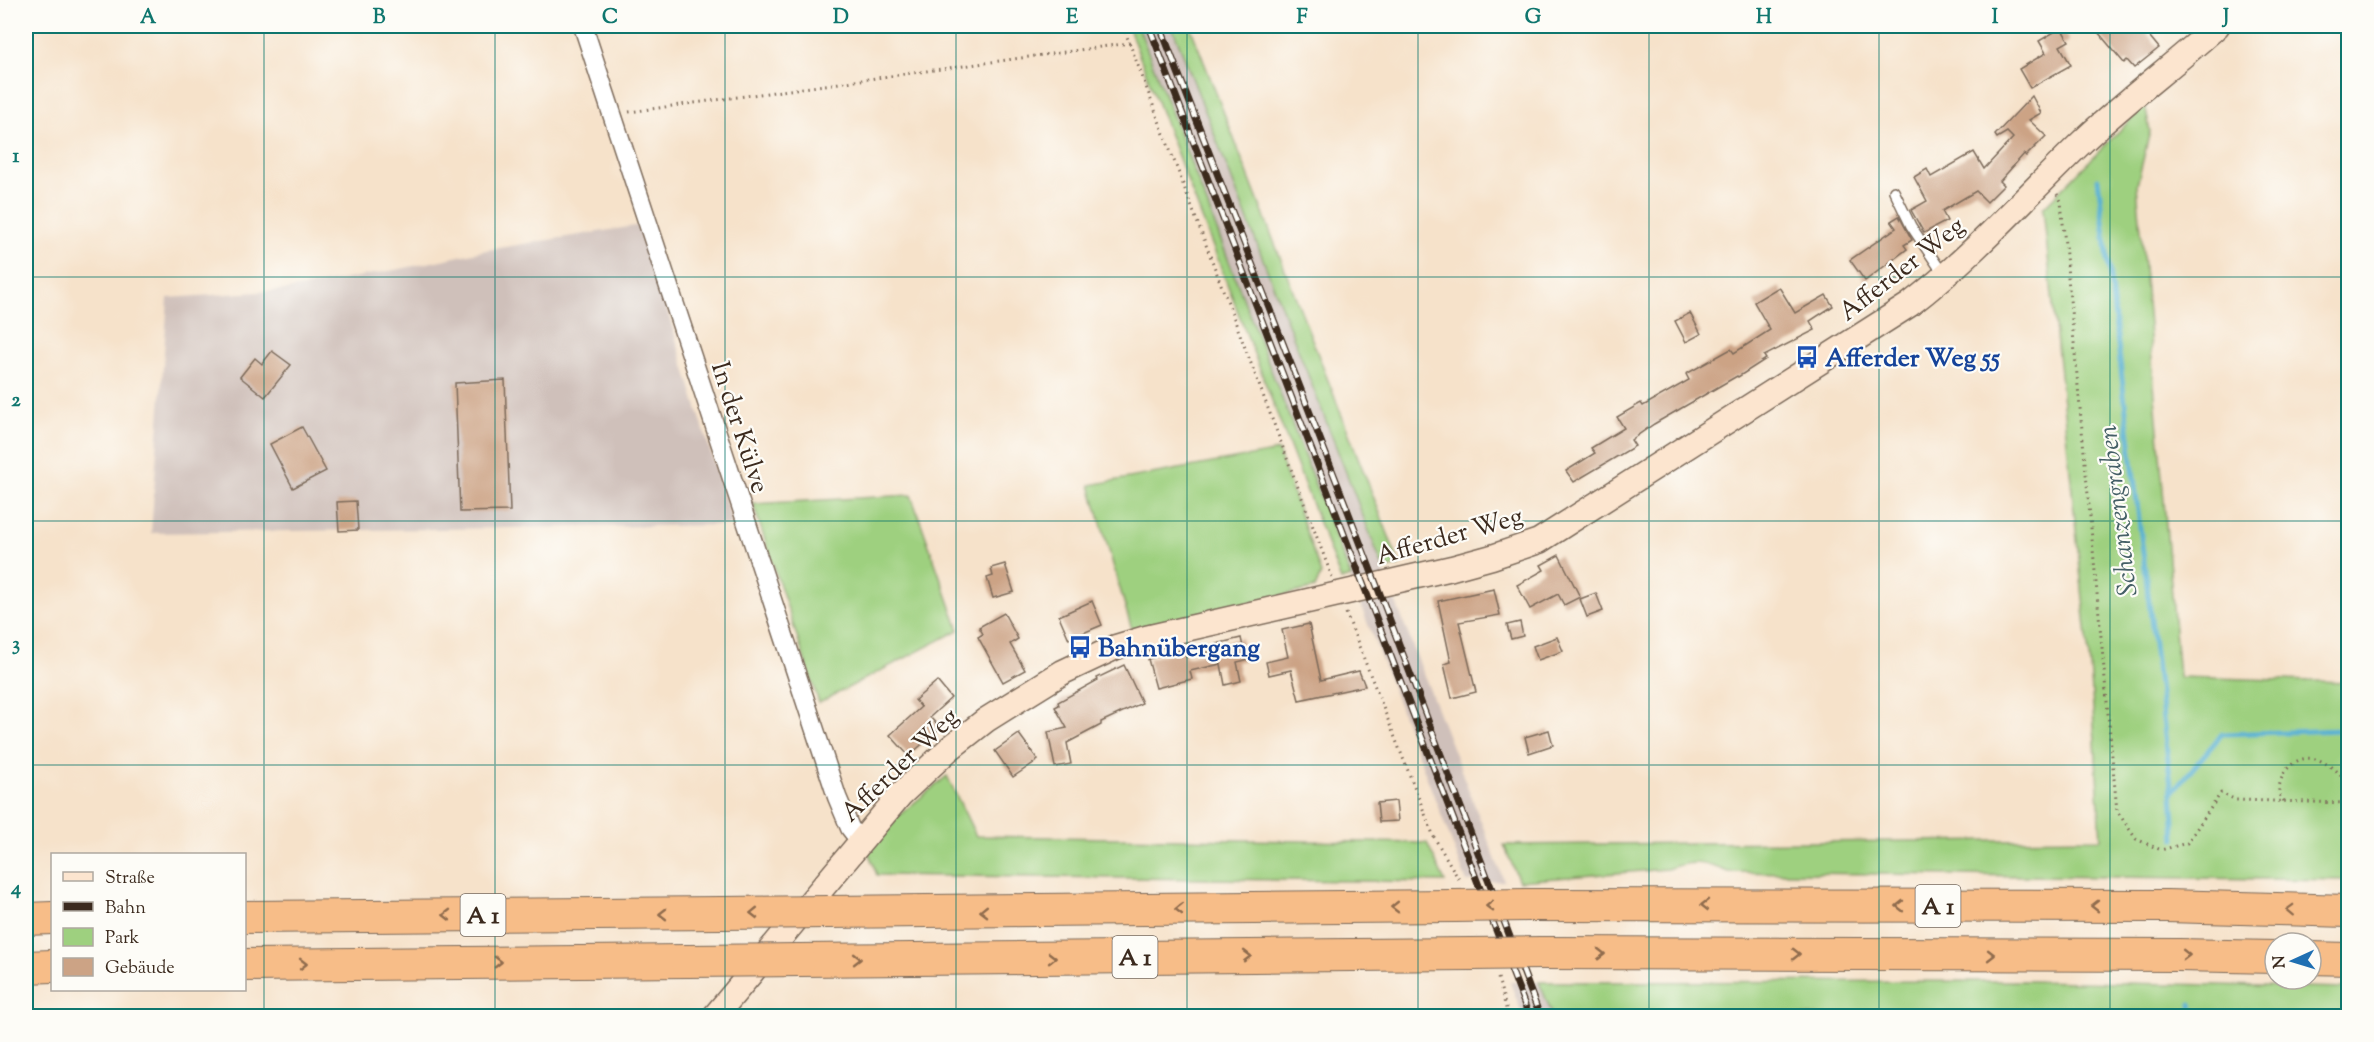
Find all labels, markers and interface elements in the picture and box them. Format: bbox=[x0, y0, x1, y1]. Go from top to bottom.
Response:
text: A bbox=[140, 4, 157, 33]
text: B bbox=[373, 4, 386, 33]
text: C bbox=[602, 4, 618, 33]
text: D bbox=[833, 4, 849, 33]
text: E bbox=[1066, 4, 1079, 33]
text: F bbox=[1296, 4, 1308, 33]
text: G bbox=[1525, 4, 1542, 33]
text: H bbox=[1756, 4, 1772, 33]
text: I bbox=[1992, 4, 1999, 33]
text: J bbox=[2221, 4, 2229, 33]
text: 1 bbox=[13, 143, 20, 172]
street label: Afferder Weg bbox=[1832, 209, 1974, 331]
place label: Afferder Weg 55 bbox=[1825, 341, 2000, 378]
bus stop icon: Afferder Weg 55 bbox=[1794, 344, 1820, 370]
street label: In der Külve bbox=[700, 357, 777, 498]
text: 2 bbox=[11, 387, 21, 416]
water label: Schanzengraben bbox=[2090, 423, 2149, 598]
street label: Afferder Weg bbox=[1372, 499, 1527, 576]
text: 3 bbox=[12, 631, 20, 660]
place label: Bahnübergang bbox=[1098, 631, 1260, 668]
bus stop icon: Bahnübergang bbox=[1067, 634, 1093, 660]
street label: Afferder Weg bbox=[833, 700, 968, 832]
legend bbox=[51, 853, 246, 991]
text: Straße bbox=[105, 866, 155, 892]
text: 4 bbox=[10, 875, 21, 904]
road number: A 1 bbox=[1916, 885, 1960, 927]
road number: A 1 bbox=[460, 894, 506, 936]
text: Bahn bbox=[105, 896, 146, 922]
one-way arrow bbox=[1486, 899, 1495, 912]
one-way arrow bbox=[1701, 899, 1710, 911]
one-way arrow bbox=[1896, 900, 1905, 912]
one-way arrow bbox=[2091, 900, 2100, 912]
one-way arrow bbox=[1391, 901, 1400, 913]
one-way arrow bbox=[1175, 903, 1184, 915]
one-way arrow bbox=[2286, 903, 2295, 916]
one-way arrow bbox=[980, 904, 989, 917]
one-way arrow bbox=[750, 907, 759, 919]
one-way arrow bbox=[659, 908, 668, 920]
one-way arrow bbox=[443, 909, 452, 921]
text: Park bbox=[105, 926, 140, 952]
north arrow bbox=[2263, 931, 2323, 991]
road number: A 1 bbox=[1112, 936, 1158, 978]
one-way arrow bbox=[1596, 948, 1605, 960]
one-way arrow bbox=[1791, 948, 1800, 960]
one-way arrow bbox=[1986, 949, 1995, 961]
one-way arrow bbox=[2181, 949, 2190, 962]
one-way arrow bbox=[1243, 950, 1252, 962]
one-way arrow bbox=[1048, 951, 1057, 964]
one-way arrow bbox=[853, 953, 862, 965]
text: N bbox=[2269, 954, 2292, 969]
text: Gebäude bbox=[105, 956, 175, 982]
one-way arrow bbox=[493, 956, 502, 969]
one-way arrow bbox=[298, 958, 307, 970]

